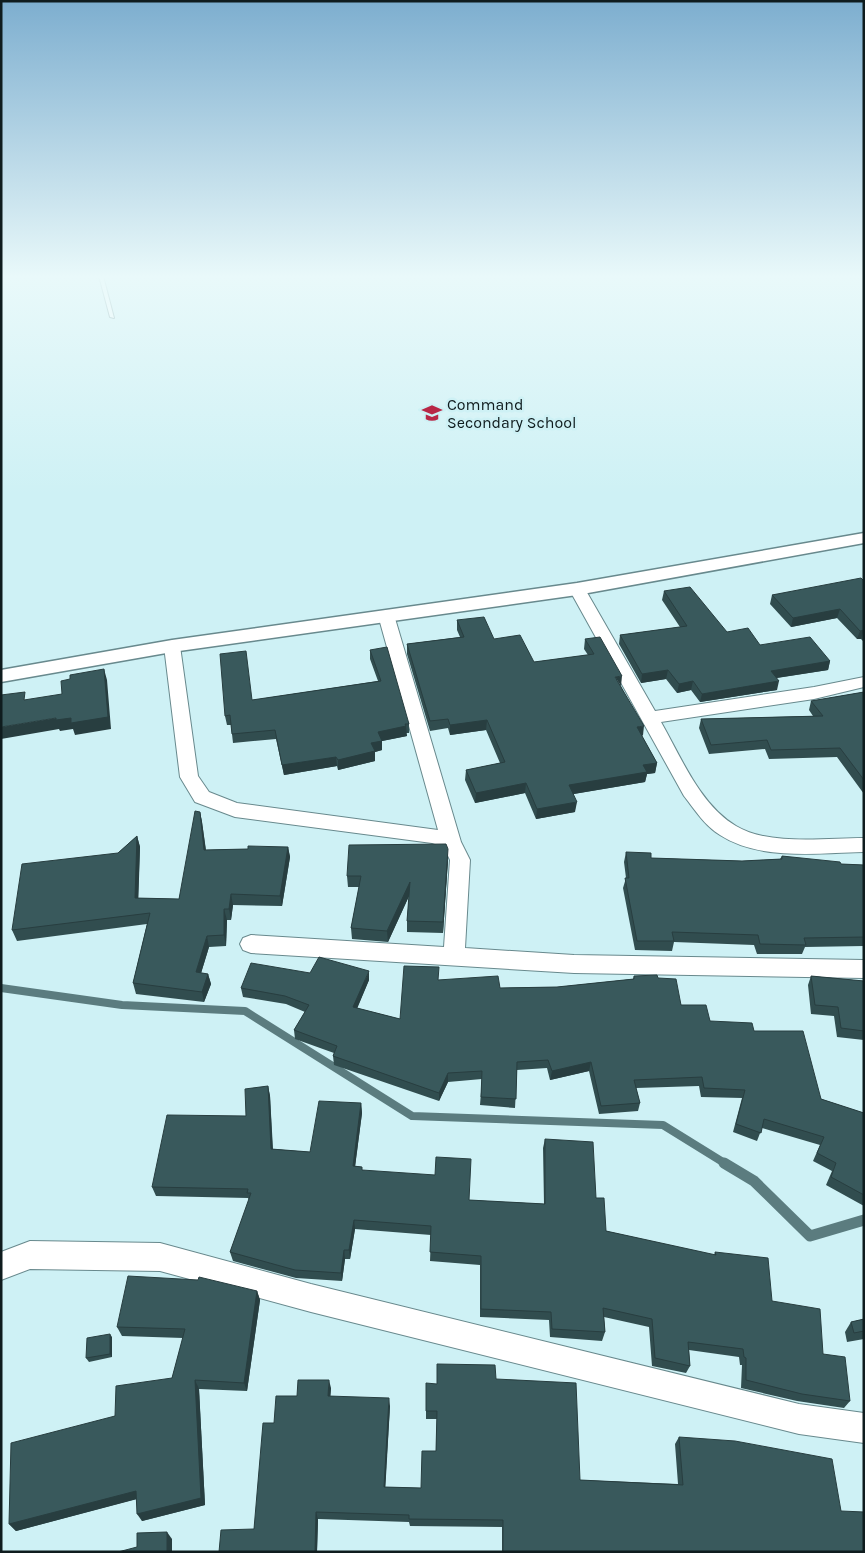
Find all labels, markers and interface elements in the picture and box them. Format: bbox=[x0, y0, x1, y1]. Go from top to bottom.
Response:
place label: Command Secondary School bbox=[447, 395, 576, 432]
school or university icon: Command Secondary School bbox=[421, 402, 443, 424]

